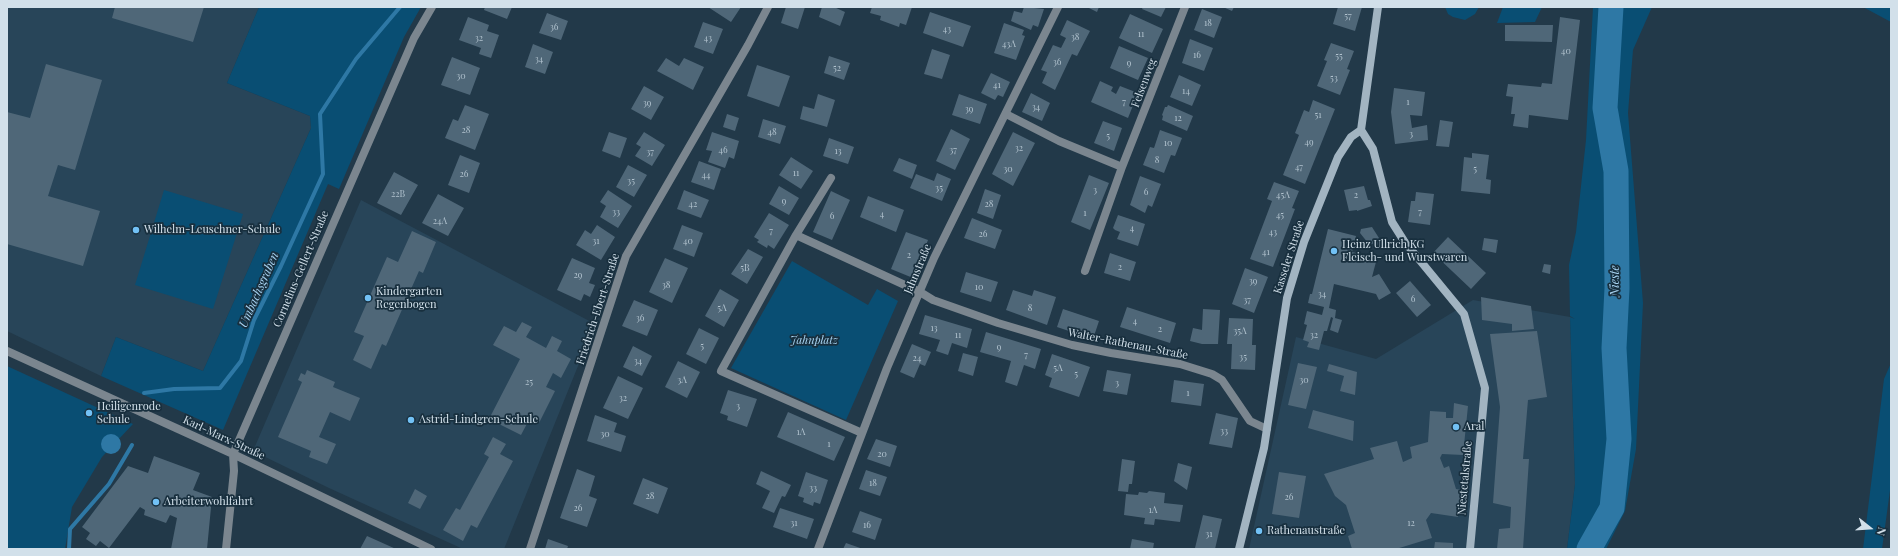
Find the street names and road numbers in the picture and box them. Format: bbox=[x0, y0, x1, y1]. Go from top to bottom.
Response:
street label: Felsenweg bbox=[1129, 57, 1159, 109]
street label: Cornelius-Gellert-Straße bbox=[270, 209, 332, 329]
street label: Kasseler Straße bbox=[1271, 219, 1307, 295]
street label: Jahnstraße bbox=[902, 242, 934, 296]
street label: Friedrich-Ebert-Straße bbox=[574, 252, 622, 366]
street label: Walter-Rathenau-Straße bbox=[1067, 326, 1189, 362]
street label: Karl-Marx-Straße bbox=[181, 413, 267, 463]
street label: Niestetalstraße bbox=[1455, 440, 1475, 516]

